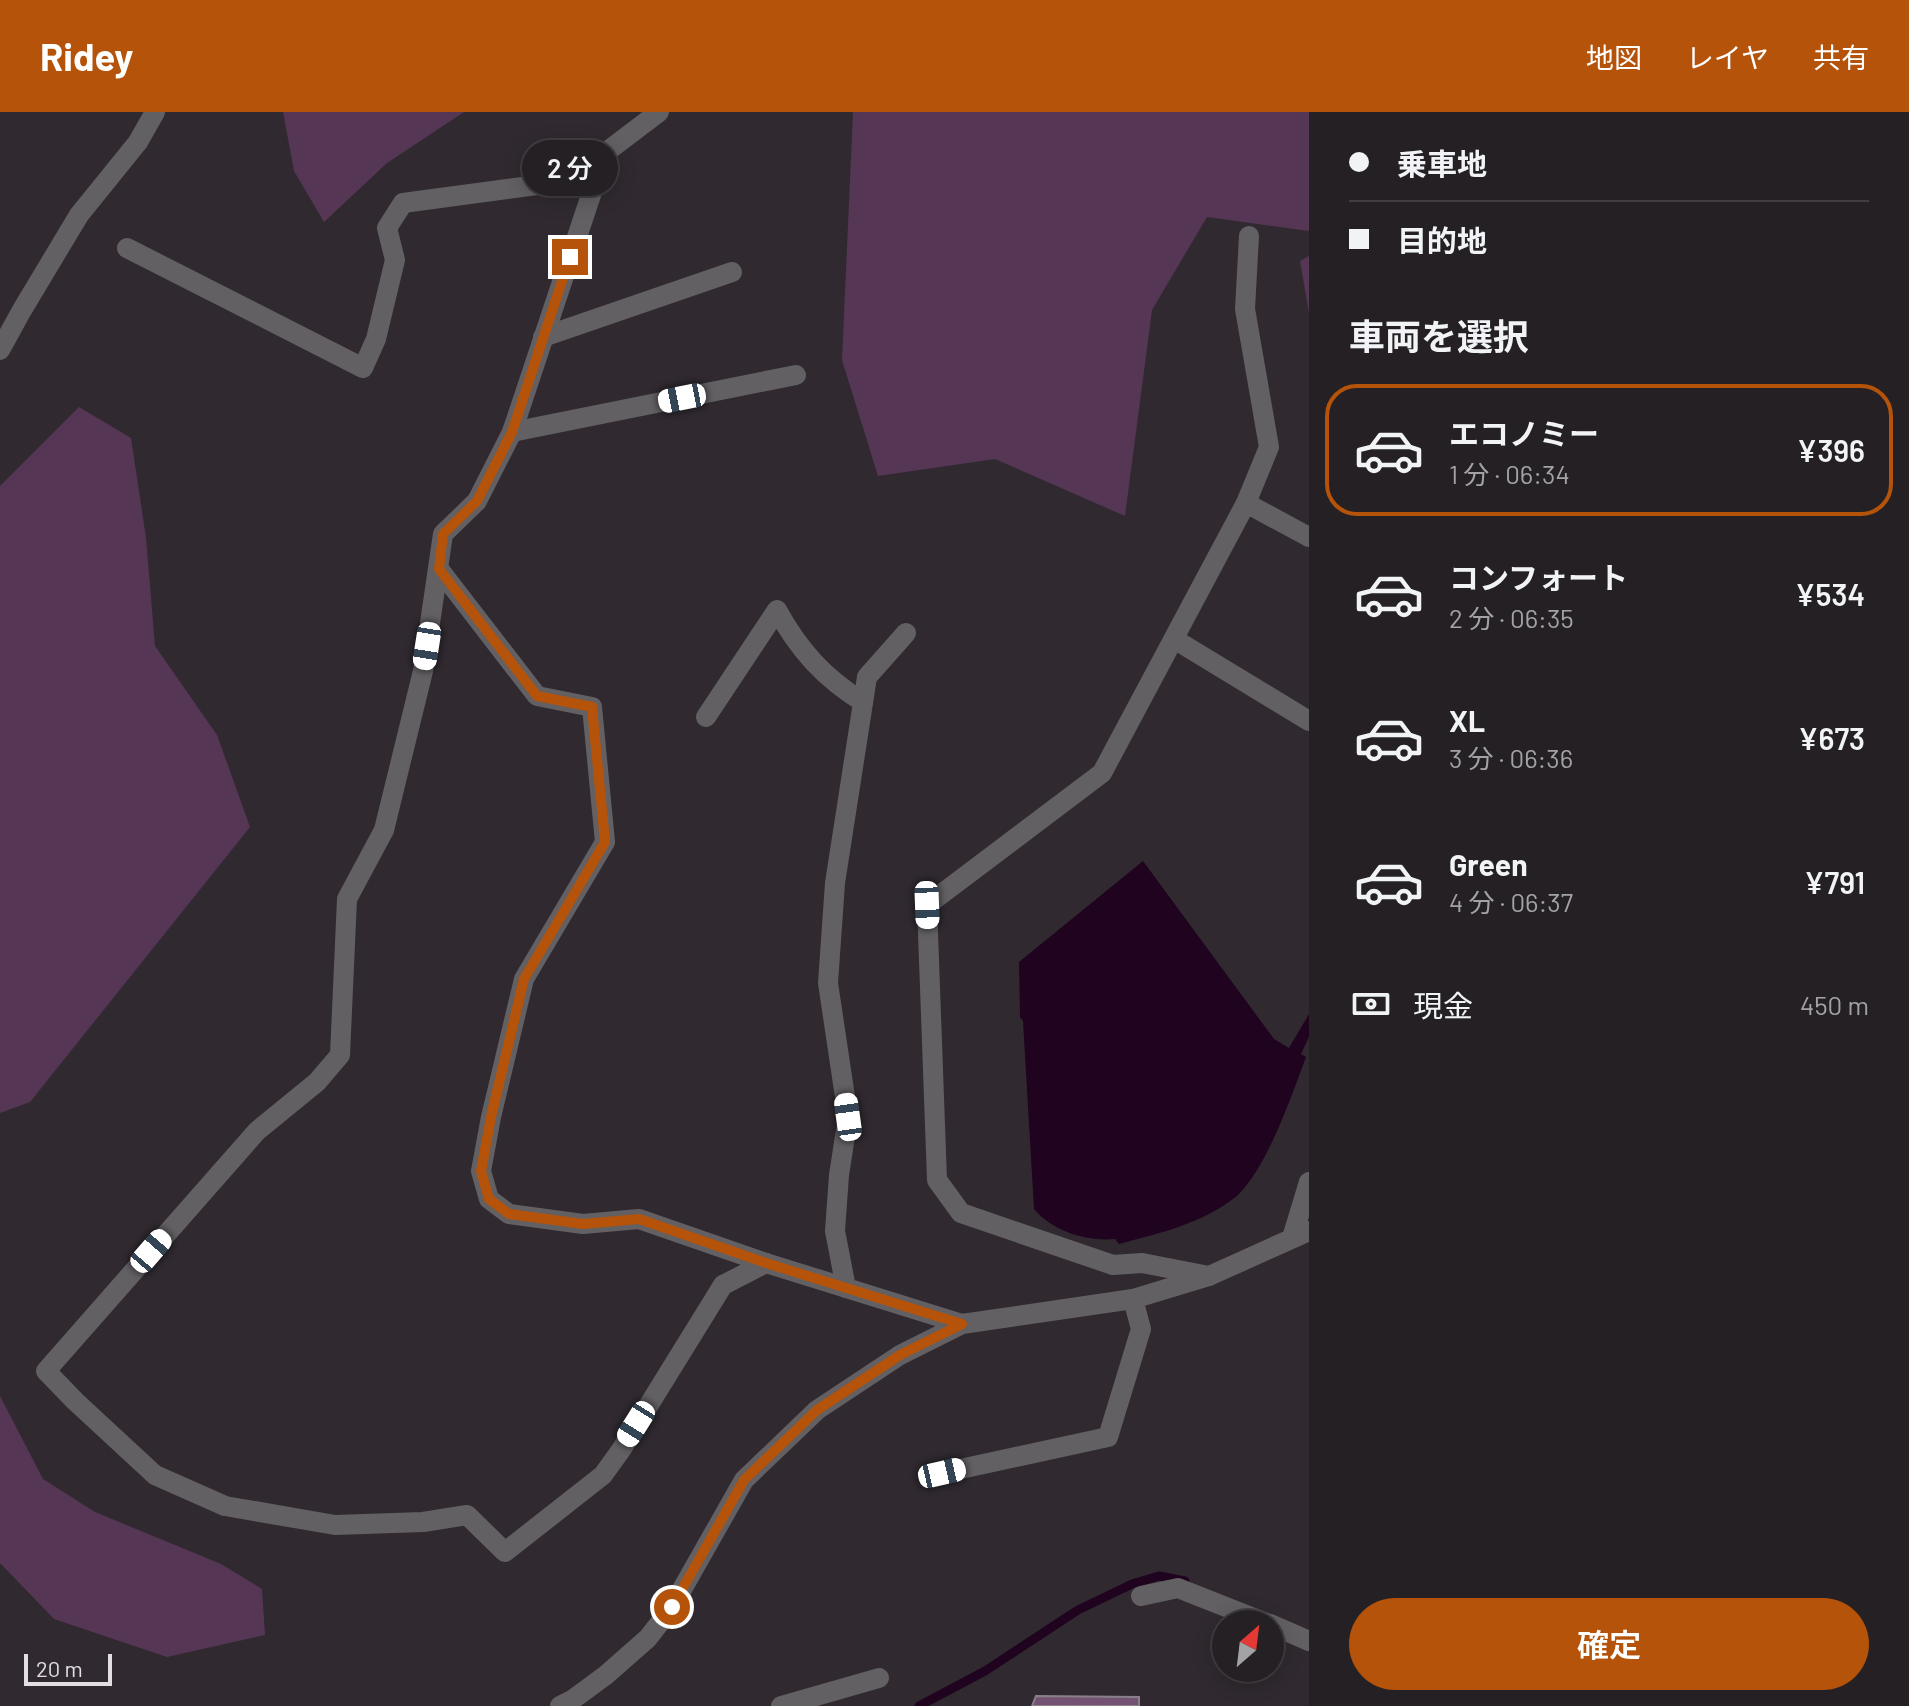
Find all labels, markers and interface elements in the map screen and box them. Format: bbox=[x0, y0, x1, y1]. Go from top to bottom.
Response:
text: Ridey bbox=[40, 33, 133, 79]
text: 地図 bbox=[1586, 40, 1642, 74]
text: レイヤ bbox=[1686, 40, 1769, 74]
text: 共有 bbox=[1813, 40, 1869, 74]
callout: 2 分 bbox=[522, 141, 618, 197]
text: 乗車地 bbox=[1397, 145, 1487, 181]
text: 2 分 bbox=[547, 152, 593, 183]
text: 目的地 bbox=[1397, 222, 1487, 258]
route end bbox=[552, 239, 588, 275]
text: 車両を選択 bbox=[1349, 314, 1529, 357]
car bbox=[656, 382, 708, 414]
icon: car bbox=[1353, 414, 1425, 486]
text: エコノミー bbox=[1449, 415, 1599, 451]
text: ¥396 bbox=[1797, 432, 1865, 468]
text: 1 分 · 06:34 bbox=[1449, 458, 1570, 489]
icon: car bbox=[1353, 558, 1425, 630]
text: コンフォート bbox=[1449, 559, 1628, 595]
text: ¥534 bbox=[1795, 576, 1865, 612]
text: 2 分 · 06:35 bbox=[1449, 602, 1574, 633]
car bbox=[411, 620, 443, 672]
icon: car bbox=[1353, 702, 1425, 774]
text: XL bbox=[1449, 702, 1485, 738]
text: ¥673 bbox=[1798, 720, 1865, 756]
text: 3 分 · 06:36 bbox=[1449, 742, 1573, 773]
icon: car bbox=[1353, 846, 1425, 918]
text: Green bbox=[1449, 846, 1528, 882]
text: ¥791 bbox=[1804, 864, 1865, 900]
car bbox=[914, 881, 940, 929]
text: 4 分 · 06:37 bbox=[1449, 886, 1573, 917]
icon: cash bbox=[1349, 982, 1393, 1026]
text: 現金 bbox=[1413, 987, 1473, 1023]
text: 450 m bbox=[1800, 989, 1869, 1020]
car bbox=[833, 1092, 863, 1142]
car bbox=[126, 1225, 176, 1277]
car bbox=[613, 1397, 659, 1451]
car bbox=[916, 1456, 968, 1490]
route start bbox=[654, 1589, 690, 1625]
button: 確定 bbox=[1349, 1598, 1869, 1690]
north arrow bbox=[1212, 1610, 1284, 1682]
map controls bbox=[1212, 1610, 1284, 1682]
scale bar bbox=[24, 1650, 112, 1686]
text: 20 m bbox=[36, 1655, 83, 1681]

